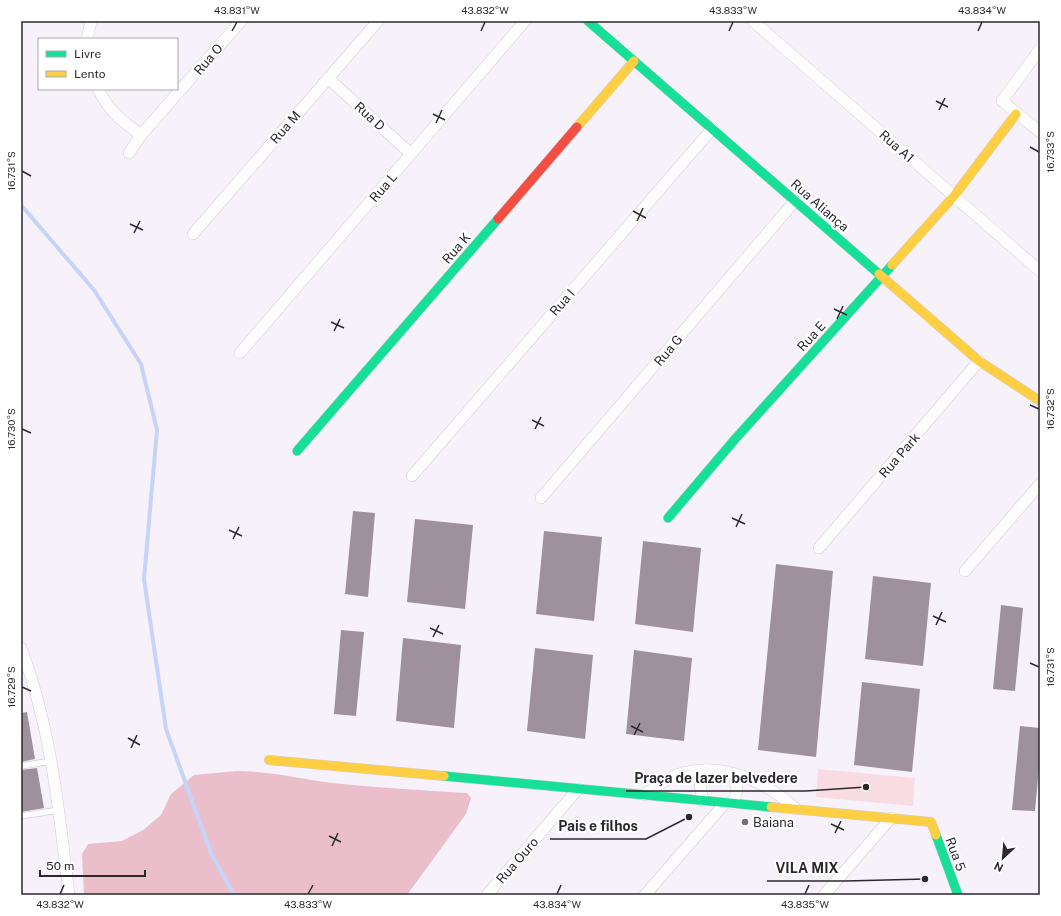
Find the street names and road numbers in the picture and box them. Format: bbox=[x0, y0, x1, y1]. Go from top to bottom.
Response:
street label: Rua O bbox=[191, 41, 226, 78]
street label: Rua D bbox=[351, 99, 388, 134]
street label: Rua M bbox=[267, 108, 304, 147]
street label: Rua A1 bbox=[876, 127, 917, 166]
street label: Rua L bbox=[367, 170, 400, 205]
street label: Rua Aliança bbox=[788, 176, 852, 235]
street label: Rua K bbox=[439, 230, 474, 267]
street label: Rua I bbox=[547, 286, 578, 319]
street label: Rua E bbox=[794, 318, 829, 354]
street label: Rua G bbox=[651, 332, 686, 369]
street label: Rua Park bbox=[876, 430, 923, 481]
street label: Rua Ouro bbox=[493, 834, 541, 886]
street label: Rua 5 bbox=[943, 835, 969, 873]

